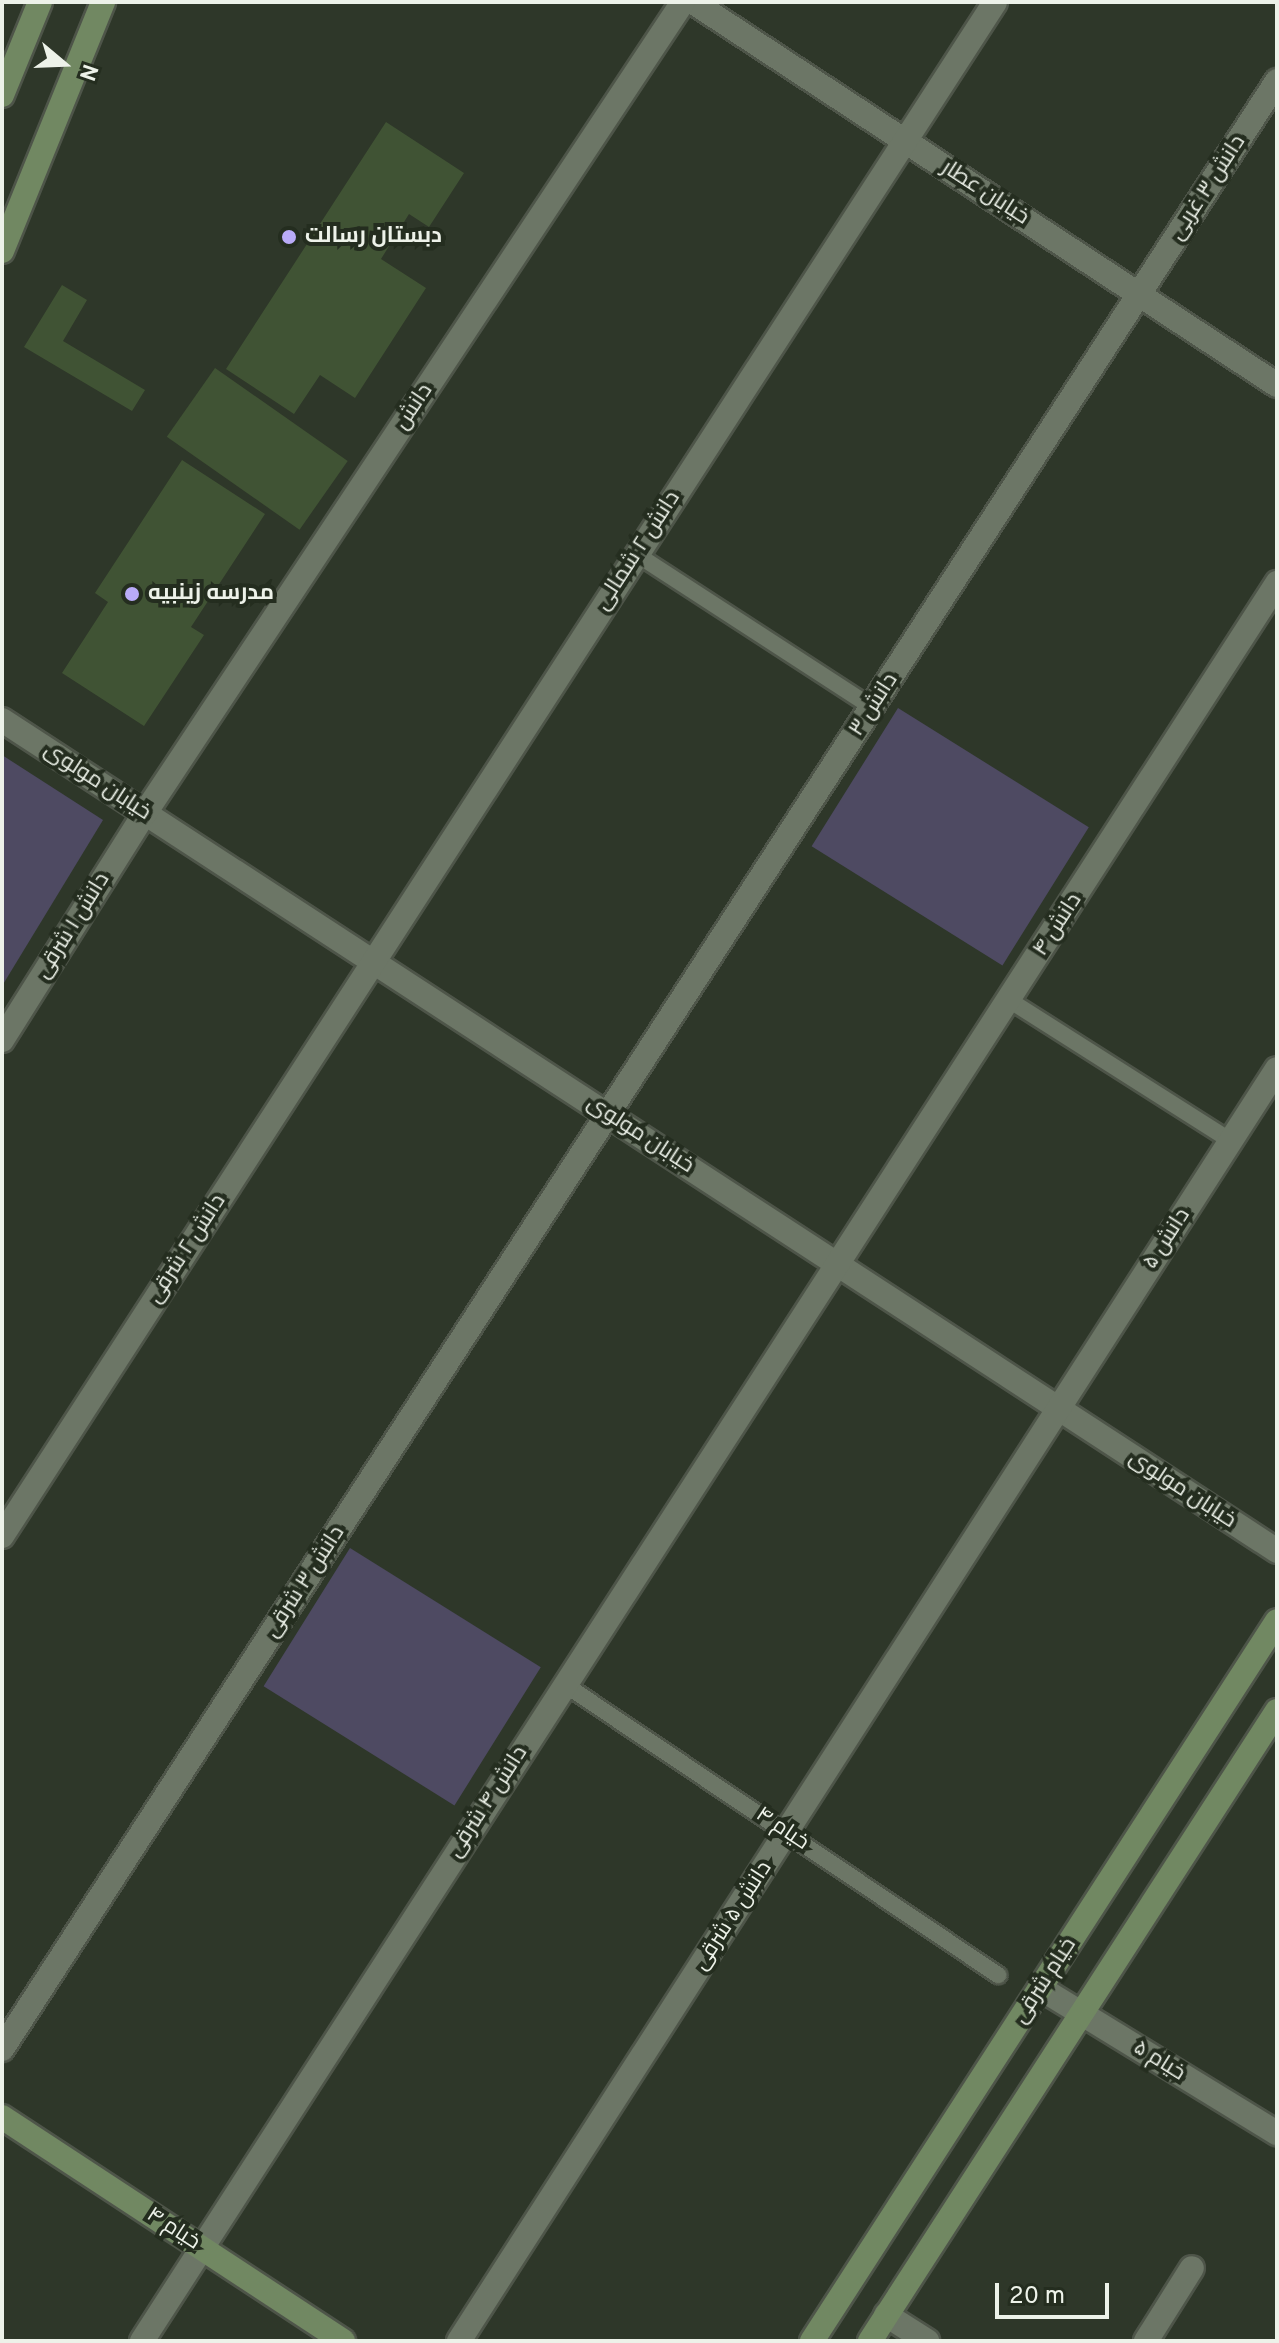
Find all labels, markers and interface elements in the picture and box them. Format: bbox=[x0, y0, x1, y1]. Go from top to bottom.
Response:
north arrow bbox=[24, 24, 104, 104]
text: N bbox=[72, 60, 103, 84]
street label: دانش ۳ غربی bbox=[1164, 130, 1252, 246]
street label: خیابان عطار bbox=[936, 155, 1034, 231]
place label: دبستان رسالت bbox=[305, 224, 442, 250]
marker: دبستان رسالت bbox=[280, 228, 298, 246]
street label: دانش bbox=[389, 379, 439, 435]
street label: دانش ۲ شمالی bbox=[590, 486, 686, 616]
place label: مدرسه زینبیه bbox=[148, 581, 274, 607]
marker: مدرسه زینبیه bbox=[123, 585, 141, 603]
street label: دانش ۳ bbox=[844, 669, 904, 741]
street label: خیابان مولوی bbox=[38, 738, 156, 826]
street label: دانش ۱ شرقی bbox=[30, 868, 116, 984]
street label: دانش ۴ bbox=[1028, 889, 1088, 961]
street label: خیابان مولوی bbox=[581, 1091, 699, 1179]
street label: دانش ۲ شرقی bbox=[142, 1190, 232, 1308]
street label: دانش ۵ bbox=[1138, 1204, 1196, 1274]
street label: خیابان مولوی bbox=[1123, 1446, 1241, 1534]
street label: دانش ۳ شرقی bbox=[259, 1521, 351, 1643]
street label: دانش ۴ شرقی bbox=[442, 1741, 534, 1863]
street label: خیام ۴ bbox=[750, 1802, 814, 1856]
street label: دانش ۵ شرقی bbox=[688, 1856, 778, 1976]
street label: خیام شرقی bbox=[1008, 1933, 1082, 2029]
street label: خیام ۵ bbox=[1128, 2035, 1190, 2087]
street label: خیام ۴ bbox=[141, 2202, 205, 2256]
scale bar bbox=[999, 2267, 1113, 2317]
text: 20 m bbox=[1009, 2282, 1065, 2312]

